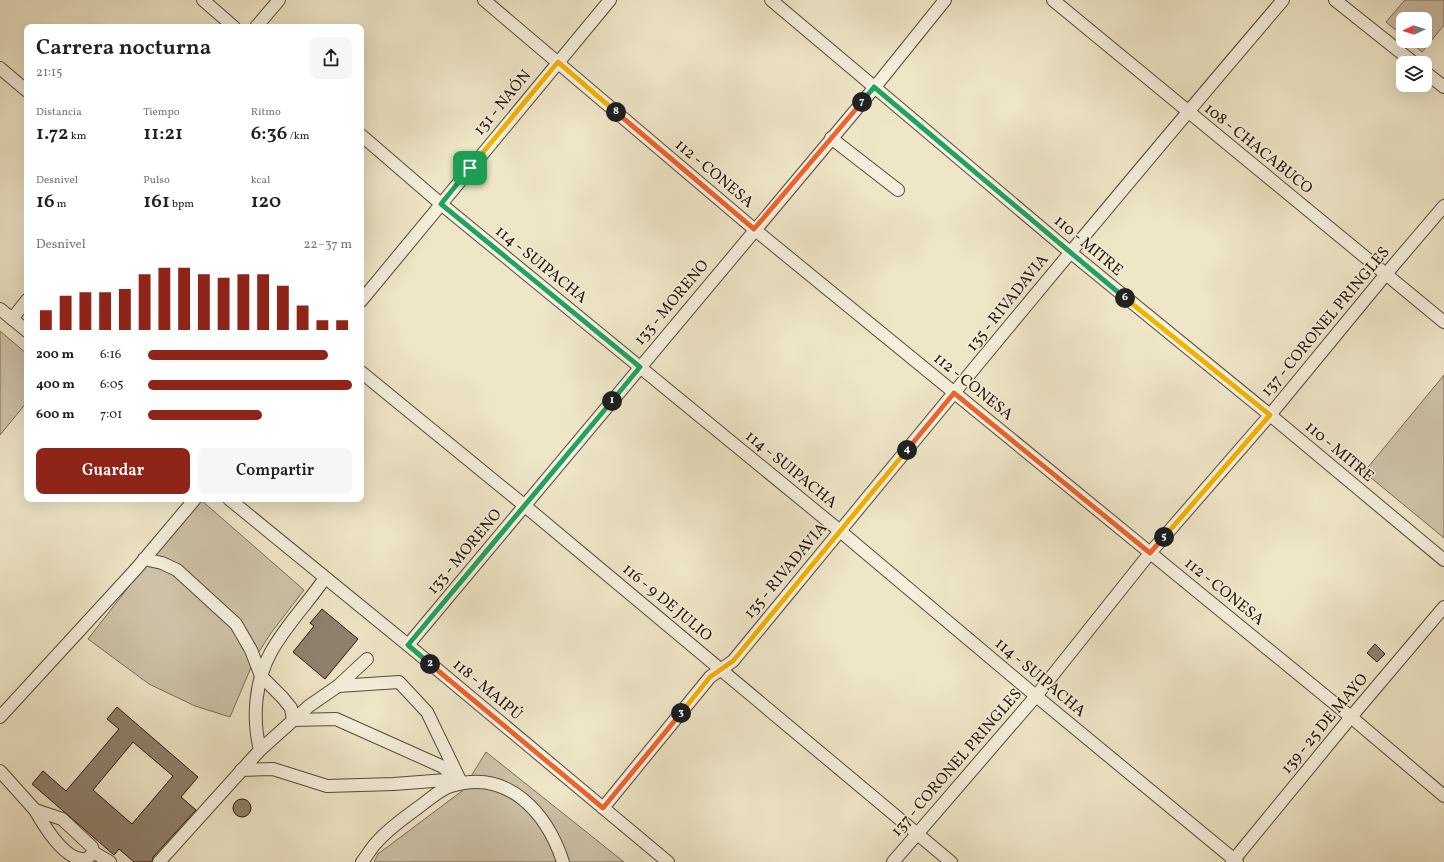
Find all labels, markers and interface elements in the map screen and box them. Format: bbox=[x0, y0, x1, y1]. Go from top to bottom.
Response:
north arrow bbox=[1396, 12, 1432, 48]
map controls bbox=[1396, 12, 1432, 92]
text: Carrera nocturna bbox=[36, 33, 211, 64]
button: share bbox=[310, 37, 352, 79]
button: layers bbox=[1396, 56, 1432, 92]
text: 21:15 bbox=[36, 64, 62, 82]
street label: 131 - NAÓN bbox=[469, 66, 537, 140]
pin: 7 bbox=[852, 92, 872, 112]
text: 7 bbox=[859, 94, 865, 109]
street label: 108 - CHACABUCO bbox=[1199, 98, 1317, 200]
pin: 8 bbox=[606, 102, 626, 122]
text: 8 bbox=[613, 104, 619, 119]
text: Distancia bbox=[36, 105, 82, 120]
text: Tiempo bbox=[143, 105, 180, 120]
text: Ritmo bbox=[251, 105, 281, 120]
text: 1.72 bbox=[36, 120, 69, 148]
text: 11:21 bbox=[143, 120, 183, 148]
text: 6:36 bbox=[251, 120, 287, 148]
text: km bbox=[69, 129, 87, 144]
text: /km bbox=[287, 129, 309, 144]
street label: 112 - CONESA bbox=[670, 134, 758, 214]
pin bbox=[453, 151, 487, 185]
icon: arrive bbox=[459, 157, 481, 179]
text: Desnivel bbox=[36, 173, 78, 188]
text: Pulso bbox=[143, 173, 170, 188]
text: kcal bbox=[251, 173, 270, 188]
text: 16 bbox=[36, 188, 55, 216]
text: 161 bbox=[143, 188, 170, 216]
text: 120 bbox=[251, 188, 281, 216]
text: m bbox=[55, 197, 67, 212]
text: bpm bbox=[170, 197, 194, 212]
street label: 110 - MITRE bbox=[1049, 211, 1127, 281]
street label: 114 - SUIPACHA bbox=[490, 221, 592, 309]
text: Desnivel bbox=[36, 236, 86, 254]
text: 22–37 m bbox=[304, 236, 352, 254]
street label: 137 - CORONEL PRINGLES bbox=[1257, 242, 1395, 402]
street label: 135 - RIVADAVIA bbox=[962, 250, 1054, 356]
street label: 133 - MORENO bbox=[630, 255, 715, 351]
pin: 6 bbox=[1115, 288, 1135, 308]
text: 6 bbox=[1122, 290, 1128, 305]
text: 200 m bbox=[36, 346, 74, 364]
text: 6:16 bbox=[100, 346, 121, 364]
street label: 112 - CONESA bbox=[928, 348, 1018, 426]
text: 400 m bbox=[36, 376, 75, 394]
text: 6:05 bbox=[100, 376, 124, 394]
pin: 1 bbox=[602, 391, 622, 411]
text: 1 bbox=[610, 393, 614, 408]
text: 600 m bbox=[36, 406, 74, 424]
text: 7:01 bbox=[100, 406, 122, 424]
street label: 110 - MITRE bbox=[1300, 417, 1378, 487]
street label: 114 - SUIPACHA bbox=[740, 426, 842, 514]
pin: 4 bbox=[897, 440, 917, 460]
text: 4 bbox=[904, 442, 910, 457]
button: Guardar bbox=[36, 448, 190, 494]
button: Compartir bbox=[198, 448, 352, 494]
street label: 133 - MORENO bbox=[423, 504, 508, 600]
street label: 135 - RIVADAVIA bbox=[739, 518, 833, 624]
pin: 5 bbox=[1154, 527, 1174, 547]
text: 5 bbox=[1161, 529, 1167, 544]
street label: 112 - CONESA bbox=[1179, 553, 1269, 631]
street label: 116 - 9 DE JULIO bbox=[617, 559, 717, 647]
street label: 114 - SUIPACHA bbox=[990, 633, 1090, 723]
pin: 2 bbox=[420, 654, 440, 674]
street label: 118 - MAIPÚ bbox=[447, 654, 527, 726]
text: 2 bbox=[427, 656, 433, 671]
street label: 139 - 25 DE MAYO bbox=[1276, 669, 1374, 779]
street label: 137 - CORONEL PRINGLES bbox=[886, 684, 1028, 842]
pin: 3 bbox=[671, 703, 691, 723]
text: 3 bbox=[678, 705, 684, 720]

